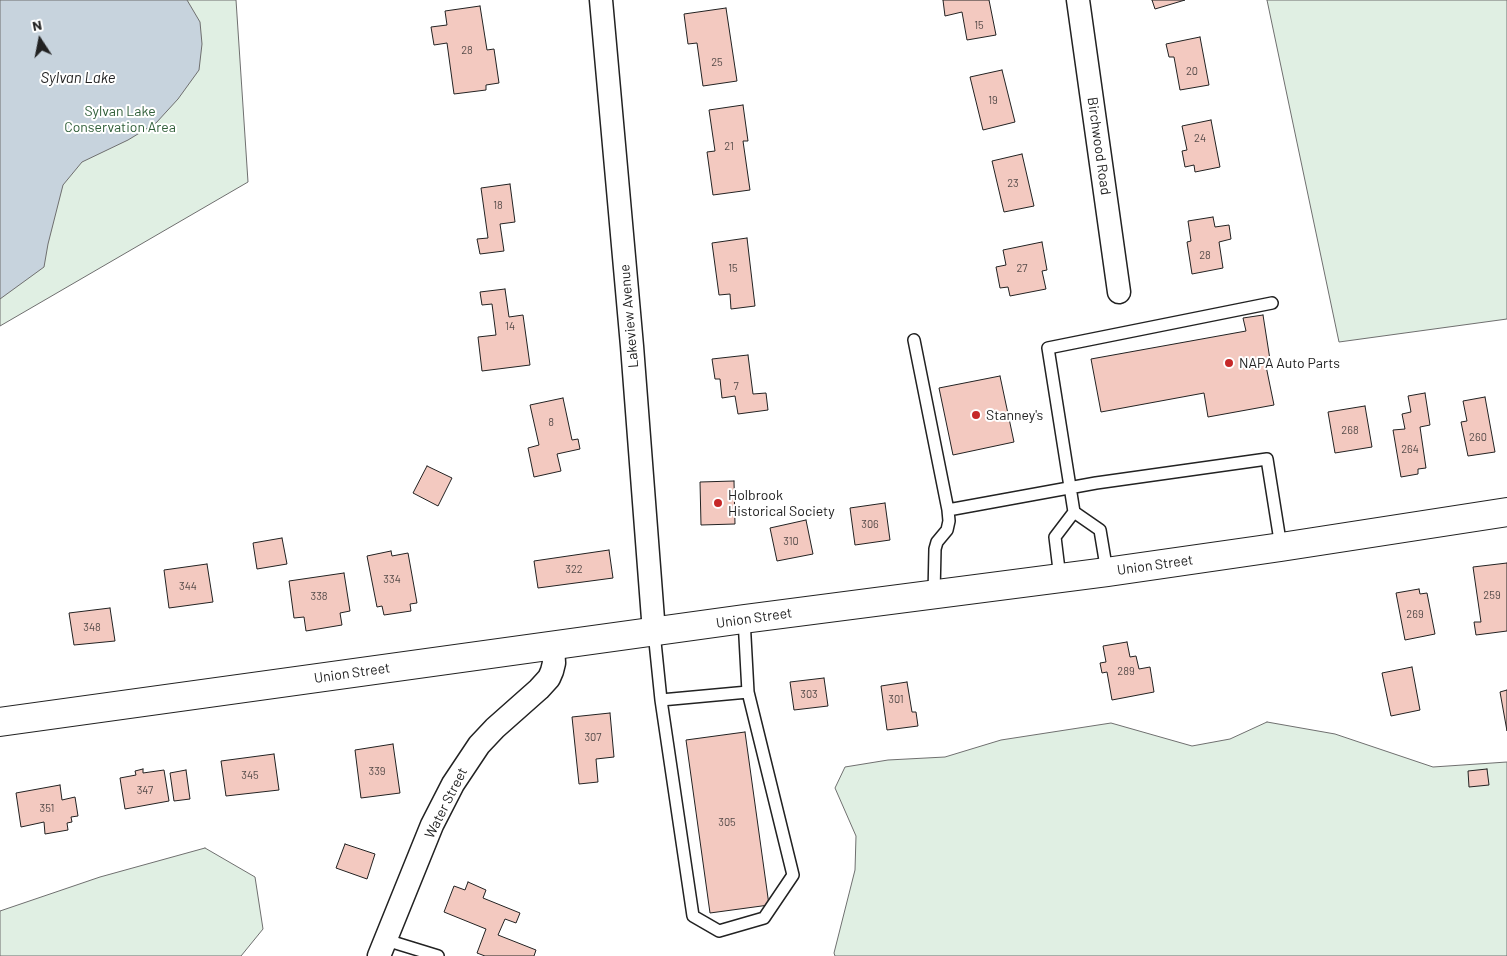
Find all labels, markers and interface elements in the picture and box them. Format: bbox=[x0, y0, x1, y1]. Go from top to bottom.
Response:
north arrow bbox=[15, 15, 65, 65]
text: N bbox=[31, 16, 43, 34]
house number: 15 bbox=[974, 18, 984, 32]
house number: 28 bbox=[461, 43, 473, 57]
house number: 25 bbox=[711, 55, 723, 69]
house number: 20 bbox=[1186, 64, 1198, 78]
water label: Sylvan Lake bbox=[41, 69, 115, 87]
house number: 19 bbox=[988, 93, 998, 107]
street label: Birchwood Road bbox=[1084, 96, 1114, 196]
park label: Sylvan Lake Conservation Area bbox=[64, 103, 176, 136]
house number: 24 bbox=[1194, 131, 1206, 145]
house number: 21 bbox=[724, 139, 734, 153]
house number: 23 bbox=[1007, 176, 1019, 190]
house number: 18 bbox=[493, 198, 503, 212]
house number: 28 bbox=[1199, 248, 1211, 262]
house number: 15 bbox=[728, 261, 738, 275]
house number: 27 bbox=[1016, 261, 1028, 275]
street label: Lakeview Avenue bbox=[616, 263, 642, 369]
house number: 14 bbox=[505, 319, 515, 333]
place label: NAPA Auto Parts bbox=[1239, 355, 1340, 371]
marker: NAPA Auto Parts bbox=[1223, 357, 1235, 369]
house number: 7 bbox=[733, 379, 739, 393]
place label: Stanney's bbox=[986, 407, 1043, 423]
marker: Stanney's bbox=[970, 409, 982, 421]
house number: 8 bbox=[548, 415, 554, 429]
house number: 268 bbox=[1341, 423, 1359, 437]
house number: 260 bbox=[1469, 430, 1487, 444]
house number: 264 bbox=[1401, 442, 1419, 456]
place label: Holbrook Historical Society bbox=[728, 487, 835, 520]
marker: Holbrook Historical Society bbox=[712, 497, 724, 509]
house number: 306 bbox=[861, 517, 879, 531]
house number: 310 bbox=[783, 534, 799, 548]
street label: Union Street bbox=[1116, 551, 1194, 579]
house number: 322 bbox=[565, 562, 583, 576]
house number: 334 bbox=[383, 572, 401, 586]
house number: 344 bbox=[179, 579, 197, 593]
house number: 259 bbox=[1483, 588, 1501, 602]
house number: 338 bbox=[310, 589, 328, 603]
street label: Union Street bbox=[715, 604, 793, 632]
house number: 269 bbox=[1406, 607, 1424, 621]
house number: 348 bbox=[83, 620, 101, 634]
street label: Union Street bbox=[313, 659, 391, 687]
house number: 289 bbox=[1117, 664, 1135, 678]
house number: 303 bbox=[800, 687, 818, 701]
house number: 301 bbox=[888, 692, 904, 706]
house number: 307 bbox=[584, 730, 602, 744]
house number: 339 bbox=[368, 764, 386, 778]
street label: Water Street bbox=[421, 765, 471, 841]
house number: 345 bbox=[241, 768, 259, 782]
house number: 347 bbox=[137, 783, 153, 797]
house number: 351 bbox=[40, 801, 54, 815]
house number: 305 bbox=[718, 815, 736, 829]

